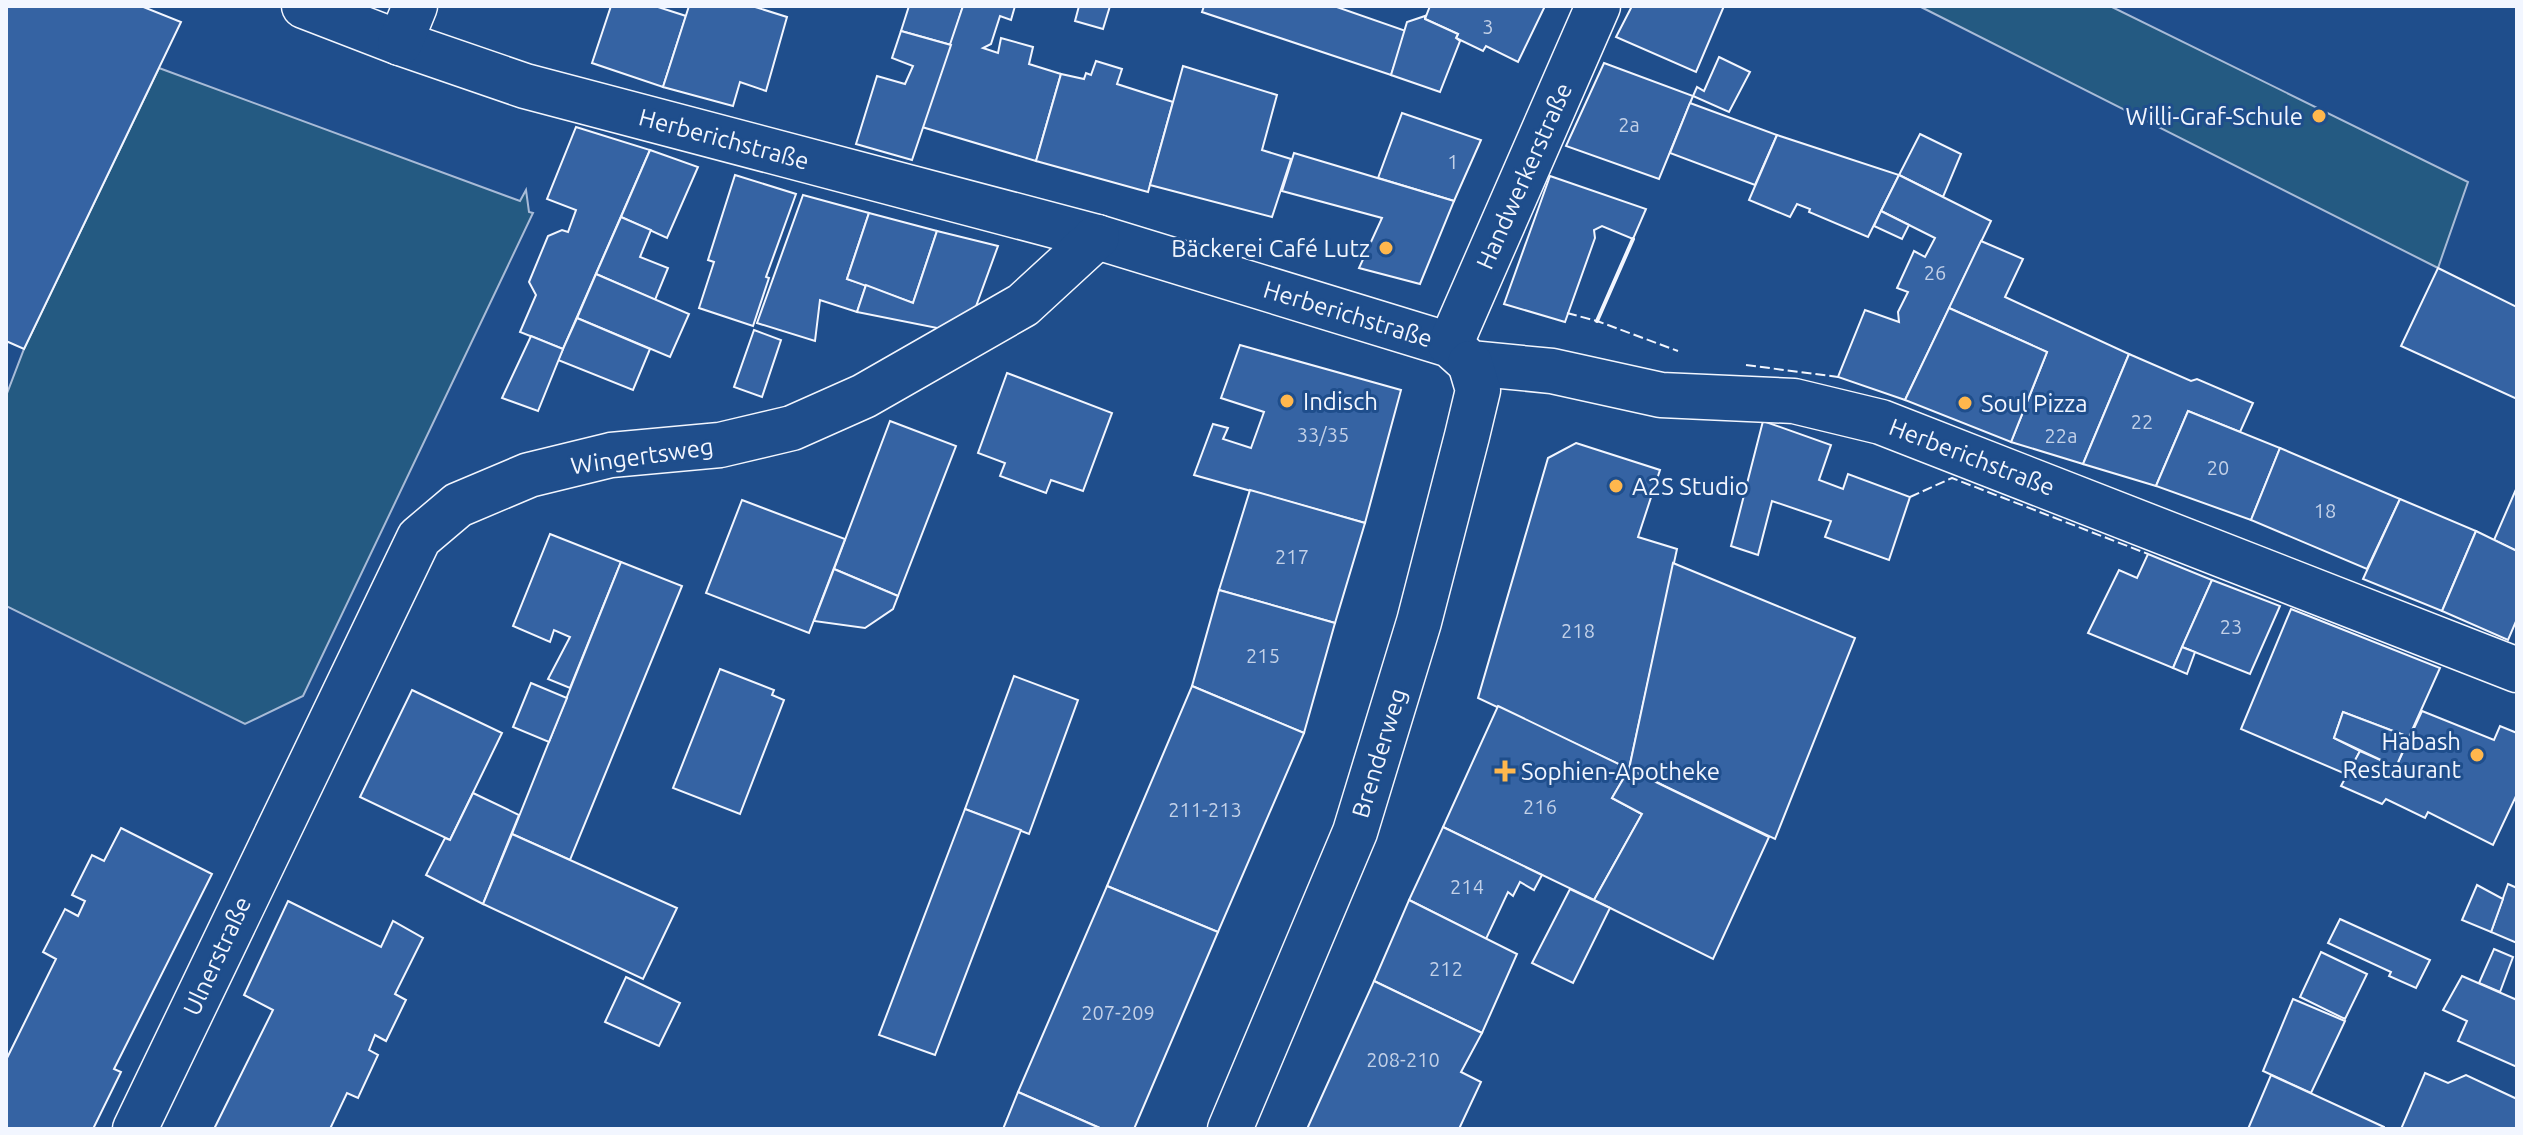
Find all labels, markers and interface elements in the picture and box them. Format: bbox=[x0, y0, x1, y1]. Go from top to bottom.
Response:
house number: 3 bbox=[1482, 15, 1494, 38]
street label: Handwerkerstraße bbox=[1471, 79, 1577, 273]
street label: Herberichstraße bbox=[636, 103, 812, 175]
place label: Willi-Graf-Schule bbox=[2126, 103, 2303, 130]
marker: Willi-Graf-Schule bbox=[2310, 107, 2328, 125]
house number: 2a bbox=[1618, 113, 1640, 136]
house number: 1 bbox=[1447, 150, 1459, 173]
place label: Bäckerei Café Lutz bbox=[1171, 235, 1370, 262]
marker: Bäckerei Café Lutz bbox=[1377, 239, 1395, 257]
house number: 26 bbox=[1924, 261, 1946, 284]
street label: Herberichstraße bbox=[1260, 275, 1436, 353]
place label: Indisch bbox=[1303, 388, 1378, 415]
place label: Soul Pizza bbox=[1981, 390, 2088, 417]
marker: Indisch bbox=[1278, 392, 1296, 410]
marker: Soul Pizza bbox=[1956, 394, 1974, 412]
house number: 22 bbox=[2131, 410, 2153, 433]
street label: Herberichstraße bbox=[1885, 413, 2059, 501]
house number: 33/35 bbox=[1297, 423, 1349, 446]
house number: 22a bbox=[2045, 424, 2077, 447]
street label: Wingertsweg bbox=[569, 433, 715, 479]
house number: 20 bbox=[2207, 456, 2229, 479]
place label: A2S Studio bbox=[1632, 473, 1749, 500]
marker: A2S Studio bbox=[1607, 477, 1625, 495]
house number: 18 bbox=[2314, 499, 2336, 522]
house number: 217 bbox=[1275, 545, 1309, 568]
house number: 23 bbox=[2220, 615, 2242, 638]
house number: 218 bbox=[1561, 619, 1595, 642]
house number: 215 bbox=[1246, 644, 1280, 667]
street label: Brenderweg bbox=[1347, 685, 1411, 821]
place label: Habash Restaurant bbox=[2342, 728, 2462, 783]
marker: Habash Restaurant bbox=[2468, 746, 2486, 764]
place label: Sophien-Apotheke bbox=[1521, 758, 1720, 785]
marker: Sophien-Apotheke bbox=[1496, 762, 1514, 780]
house number: 216 bbox=[1523, 795, 1557, 818]
house number: 211-213 bbox=[1168, 798, 1242, 821]
house number: 214 bbox=[1450, 875, 1484, 898]
street label: Ulnerstraße bbox=[178, 892, 256, 1020]
house number: 212 bbox=[1429, 957, 1463, 980]
house number: 207-209 bbox=[1081, 1001, 1155, 1024]
house number: 208-210 bbox=[1366, 1048, 1440, 1071]

